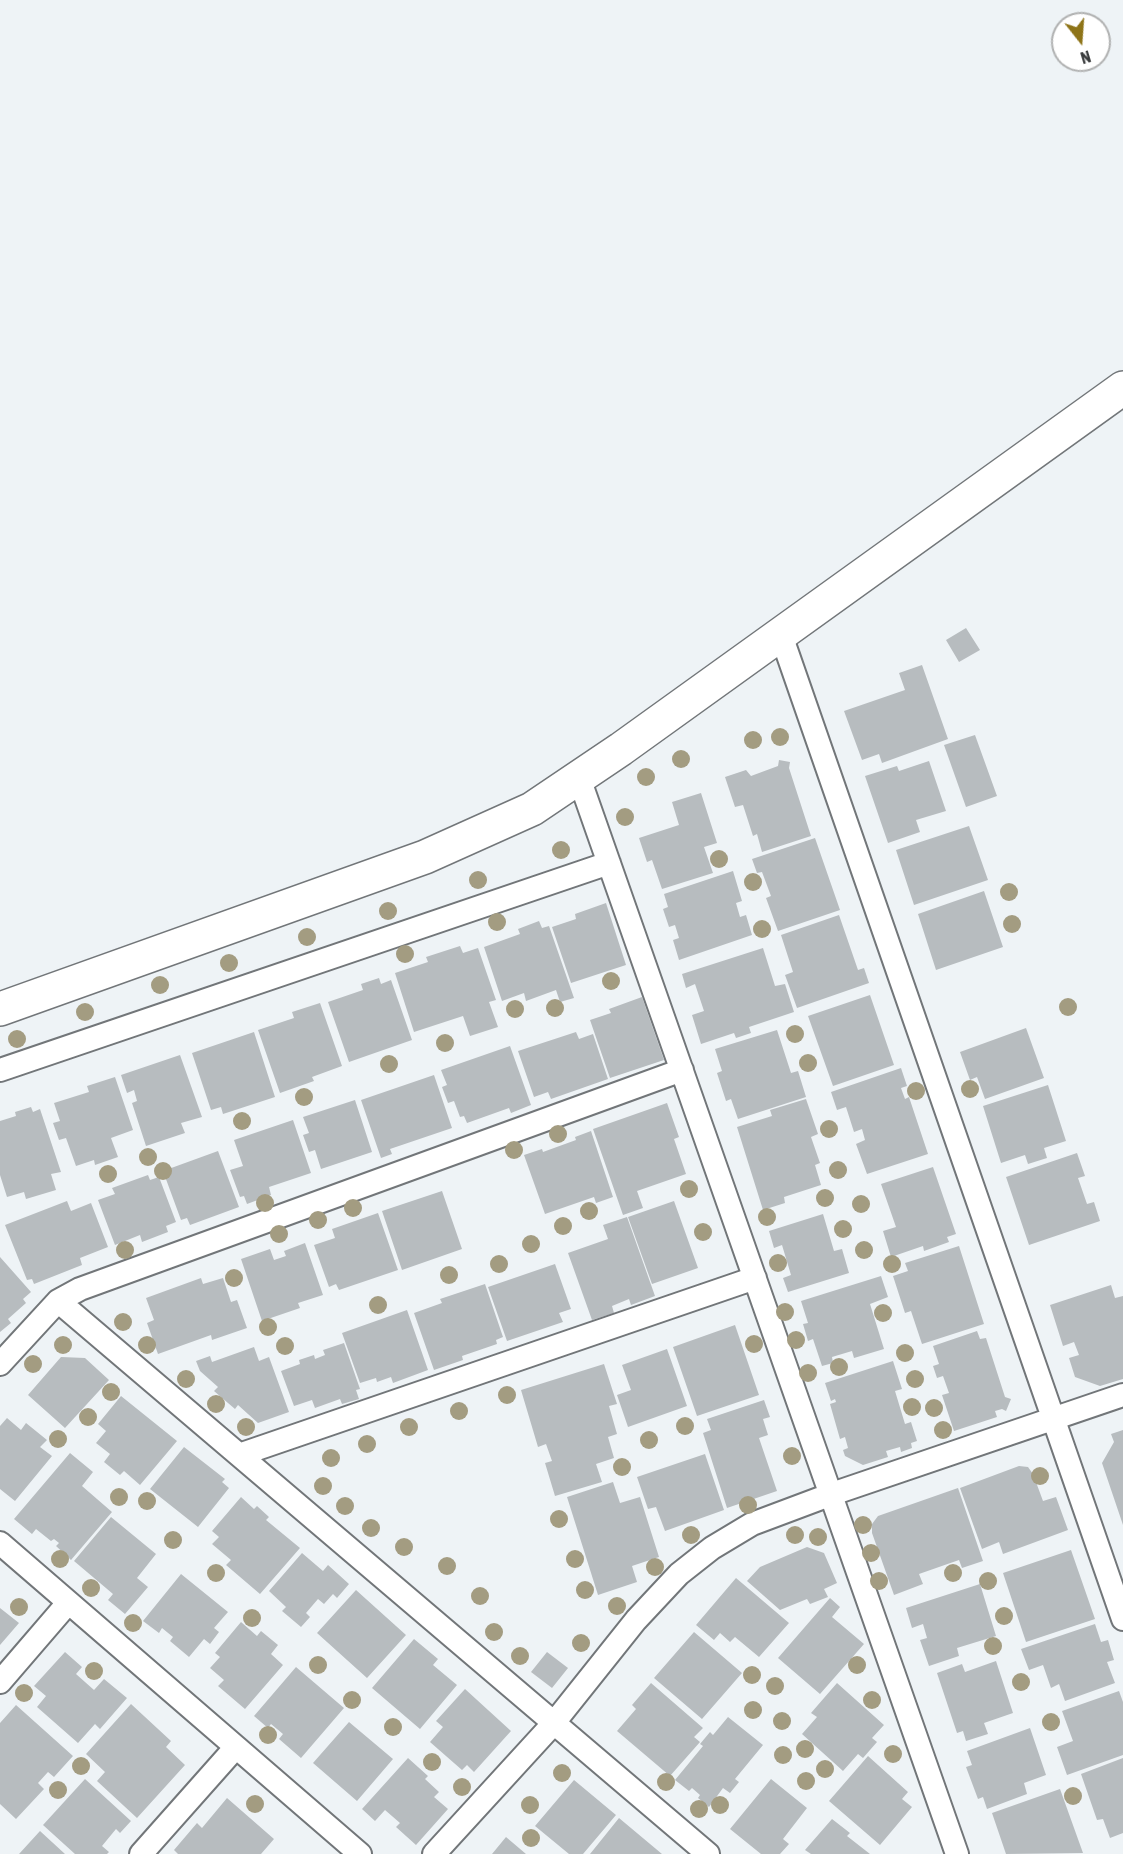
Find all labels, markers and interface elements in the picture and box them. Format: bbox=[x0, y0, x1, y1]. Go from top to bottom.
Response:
north arrow bbox=[1051, 12, 1111, 72]
text: N bbox=[1079, 47, 1093, 67]

